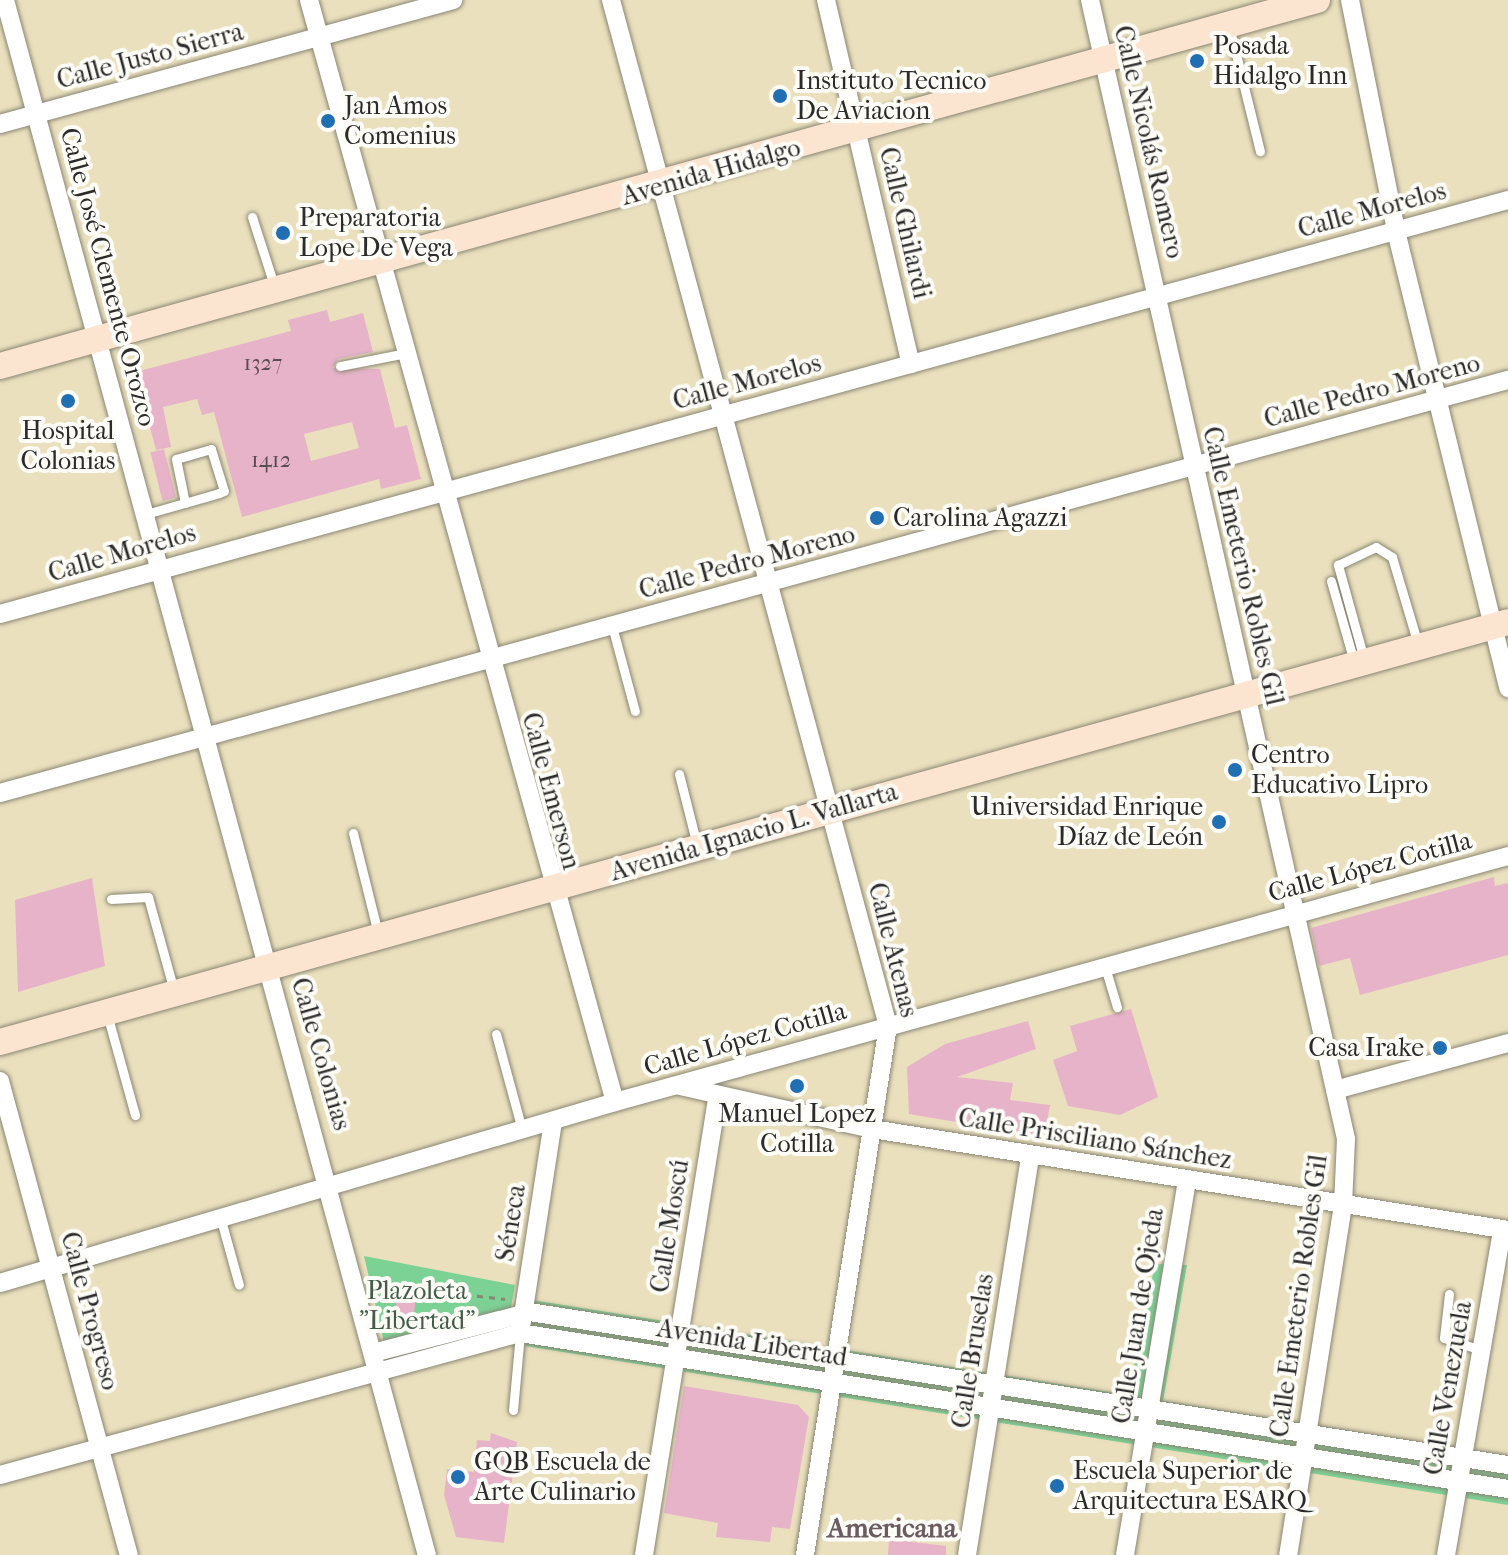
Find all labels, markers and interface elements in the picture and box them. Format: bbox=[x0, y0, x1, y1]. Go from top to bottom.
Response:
street label: Calle Justo Sierra bbox=[53, 16, 247, 96]
street label: Calle Nicolás Romero bbox=[1107, 23, 1191, 261]
place label: Posada Hidalgo Inn bbox=[1213, 30, 1347, 92]
marker: Posada Hidalgo Inn bbox=[1188, 52, 1206, 70]
place label: Instituto Tecnico De Aviacion bbox=[796, 65, 987, 126]
marker: Instituto Tecnico De Aviacion bbox=[771, 87, 789, 105]
place label: Jan Amos Comenius bbox=[344, 90, 456, 152]
marker: Jan Amos Comenius bbox=[319, 112, 337, 130]
street label: Calle José Clemente Orozco bbox=[53, 124, 163, 430]
street label: Avenida Hidalgo bbox=[618, 132, 804, 212]
street label: Calle Ghilardi bbox=[872, 144, 938, 302]
street label: Calle Morelos bbox=[1295, 175, 1449, 245]
place label: Preparatoria Lope De Vega bbox=[299, 202, 453, 264]
marker: Preparatoria Lope De Vega bbox=[274, 224, 292, 242]
street label: Calle Morelos bbox=[670, 347, 824, 417]
street label: Calle Pedro Moreno bbox=[1261, 347, 1483, 435]
house number: 1327 bbox=[244, 351, 282, 377]
marker: Hospital Colonias bbox=[57, 390, 79, 412]
place label: Hospital Colonias bbox=[21, 415, 115, 476]
street label: Calle Emeterio Robles Gil bbox=[1196, 424, 1290, 708]
house number: 1412 bbox=[251, 448, 291, 474]
place label: Carolina Agazzi bbox=[893, 502, 1067, 534]
marker: Carolina Agazzi bbox=[868, 509, 886, 527]
street label: Calle Morelos bbox=[45, 517, 199, 589]
street label: Calle Pedro Moreno bbox=[636, 518, 858, 606]
street label: Calle Emerson bbox=[515, 709, 587, 873]
place label: Centro Educativo Lipro bbox=[1251, 739, 1428, 800]
marker: Centro Educativo Lipro bbox=[1226, 761, 1244, 779]
street label: Avenida Ignacio L. Vallarta bbox=[607, 776, 901, 888]
place label: Universidad Enrique Díaz de León bbox=[971, 791, 1203, 852]
marker: Universidad Enrique Díaz de León bbox=[1210, 813, 1228, 831]
street label: Calle López Cotilla bbox=[1265, 825, 1475, 909]
street label: Calle Atenas bbox=[861, 879, 925, 1021]
street label: Calle Colonias bbox=[284, 974, 358, 1134]
street label: Calle López Cotilla bbox=[640, 995, 850, 1083]
place label: Casa Irake bbox=[1308, 1032, 1424, 1064]
marker: Casa Irake bbox=[1431, 1039, 1449, 1057]
marker: Manuel Lopez Cotilla bbox=[788, 1077, 806, 1095]
place label: Manuel Lopez Cotilla bbox=[718, 1098, 876, 1160]
street label: Calle Prisciliano Sánchez bbox=[956, 1102, 1234, 1176]
street label: Calle Emeterio Robles Gil bbox=[1264, 1153, 1334, 1439]
street label: Calle Moscú bbox=[644, 1157, 696, 1295]
street label: Séneca bbox=[490, 1182, 532, 1264]
street label: Calle Juan de Ojeda bbox=[1106, 1206, 1170, 1426]
street label: Calle Progreso bbox=[54, 1228, 126, 1394]
street label: Calle Bruselas bbox=[945, 1271, 1001, 1431]
park label: Plazoleta "Libertad" bbox=[359, 1275, 475, 1336]
street label: Calle Venezuela bbox=[1417, 1298, 1479, 1478]
street label: Avenida Libertad bbox=[655, 1313, 849, 1373]
place label: GQB Escuela de Arte Culinario bbox=[474, 1446, 651, 1508]
place label: Escuela Superior de Arquitectura ESARQ bbox=[1073, 1455, 1307, 1516]
marker: GQB Escuela de Arte Culinario bbox=[449, 1468, 467, 1486]
marker: Escuela Superior de Arquitectura ESARQ bbox=[1048, 1477, 1066, 1495]
district label: Americana bbox=[827, 1511, 957, 1545]

